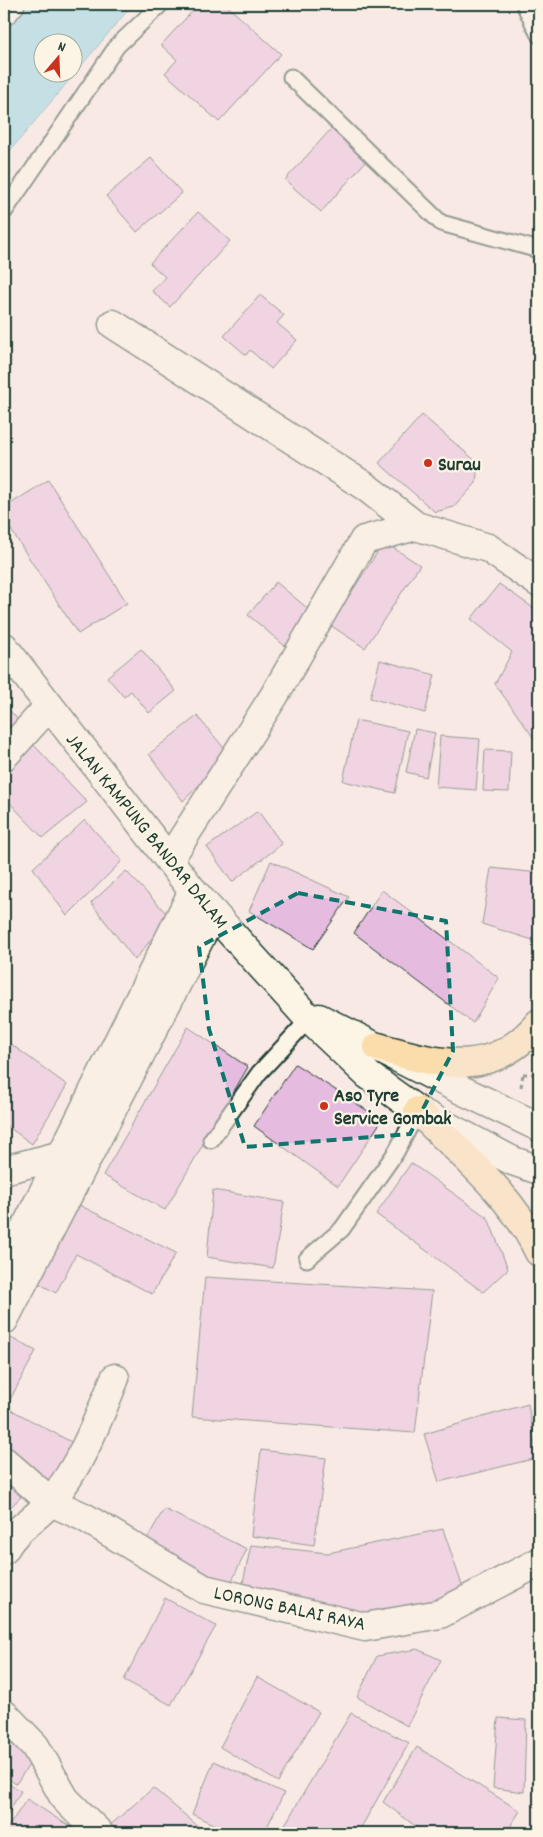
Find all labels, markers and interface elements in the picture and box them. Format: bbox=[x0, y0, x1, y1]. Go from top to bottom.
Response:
north arrow bbox=[32, 32, 82, 82]
text: N bbox=[55, 37, 68, 58]
place label: Surau bbox=[438, 452, 481, 480]
marker: Surau bbox=[422, 457, 434, 469]
street label: JALAN KAMPUNG BANDAR DALAM bbox=[58, 728, 234, 936]
place label: Aso Tyre Service Gombak bbox=[334, 1083, 451, 1134]
marker: Aso Tyre Service Gombak bbox=[318, 1100, 330, 1112]
street label: LORONG BALAI RAYA bbox=[211, 1580, 368, 1640]

